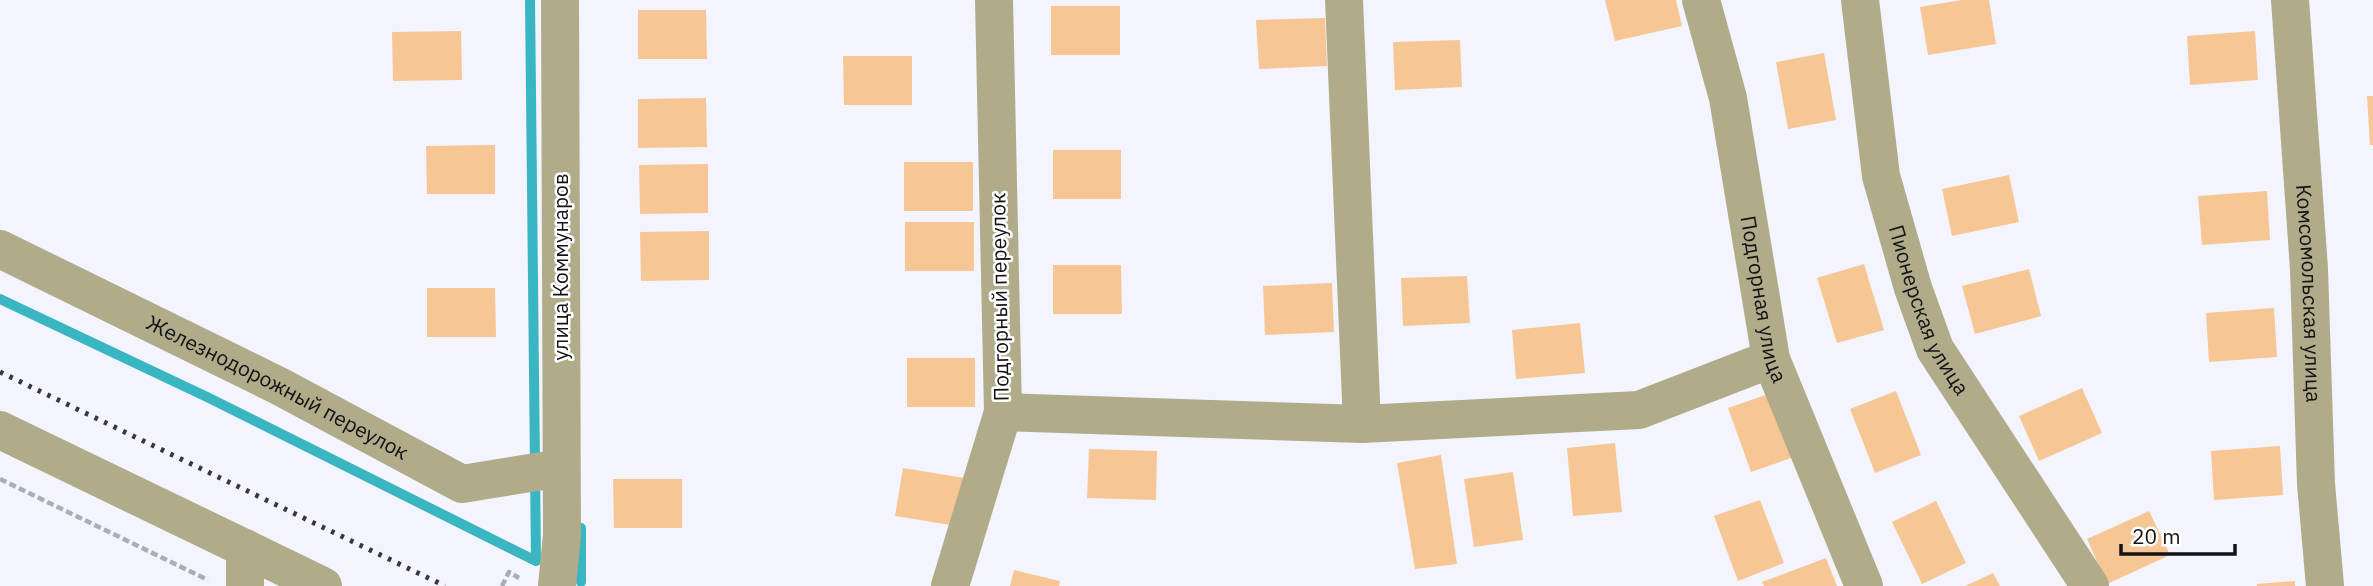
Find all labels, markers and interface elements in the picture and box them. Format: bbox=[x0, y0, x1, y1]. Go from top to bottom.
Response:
street label: улица Коммунаров bbox=[546, 173, 574, 361]
street label: Комсомольская улица bbox=[2290, 183, 2328, 403]
street label: Подгорный переулок bbox=[983, 192, 1015, 402]
street label: Подгорная улица bbox=[1735, 214, 1794, 387]
street label: Пионерская улица bbox=[1883, 221, 1976, 400]
street label: Железнодорожный переулок bbox=[142, 308, 414, 466]
scale bar bbox=[2121, 512, 2235, 556]
text: 20 m bbox=[2132, 522, 2181, 550]

